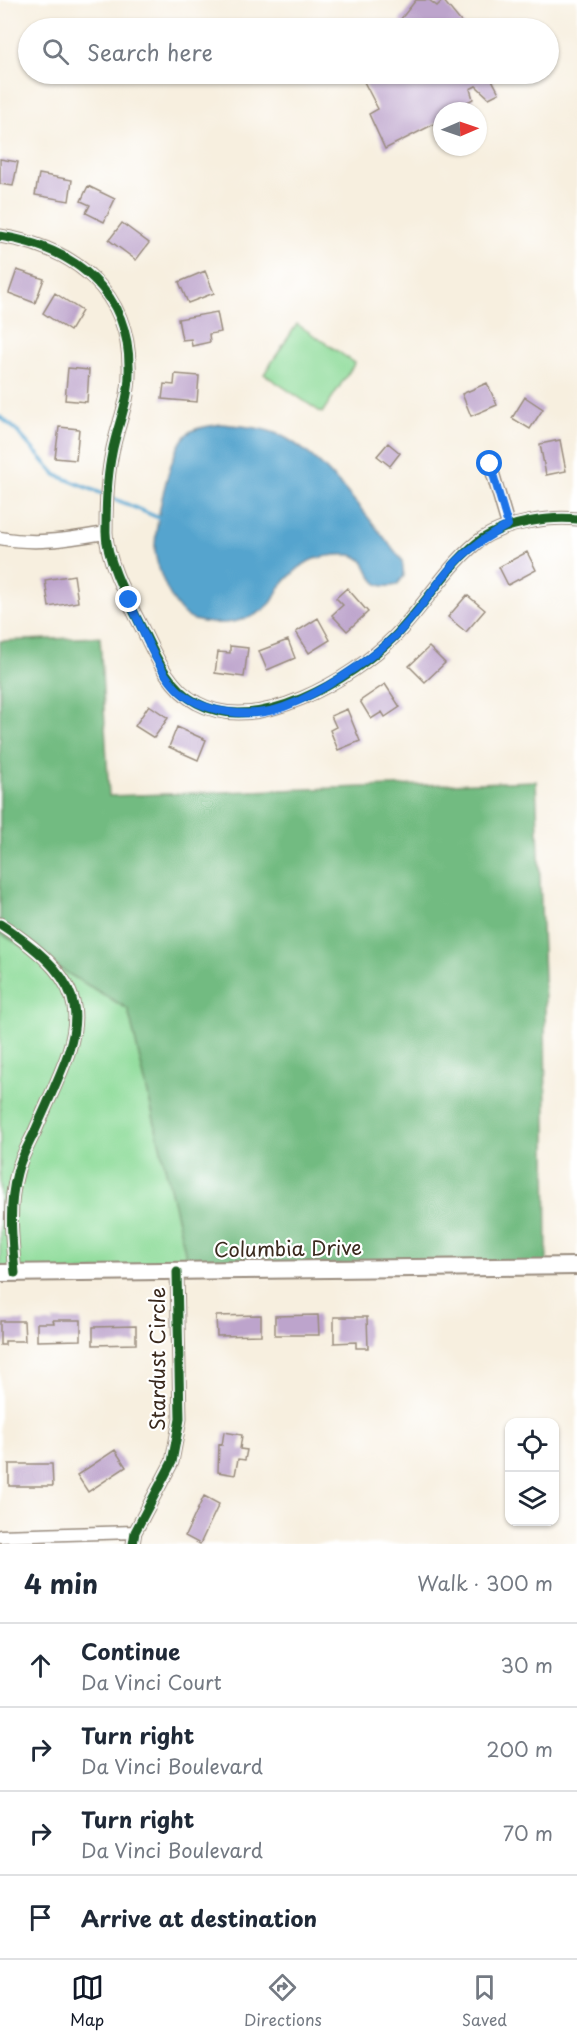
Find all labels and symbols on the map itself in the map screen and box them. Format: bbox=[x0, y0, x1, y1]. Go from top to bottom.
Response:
north arrow bbox=[433, 102, 487, 156]
route start bbox=[476, 450, 502, 476]
route end bbox=[115, 586, 141, 612]
street label: Columbia Drive bbox=[214, 1232, 362, 1264]
street label: Stardust Circle bbox=[142, 1287, 172, 1431]

